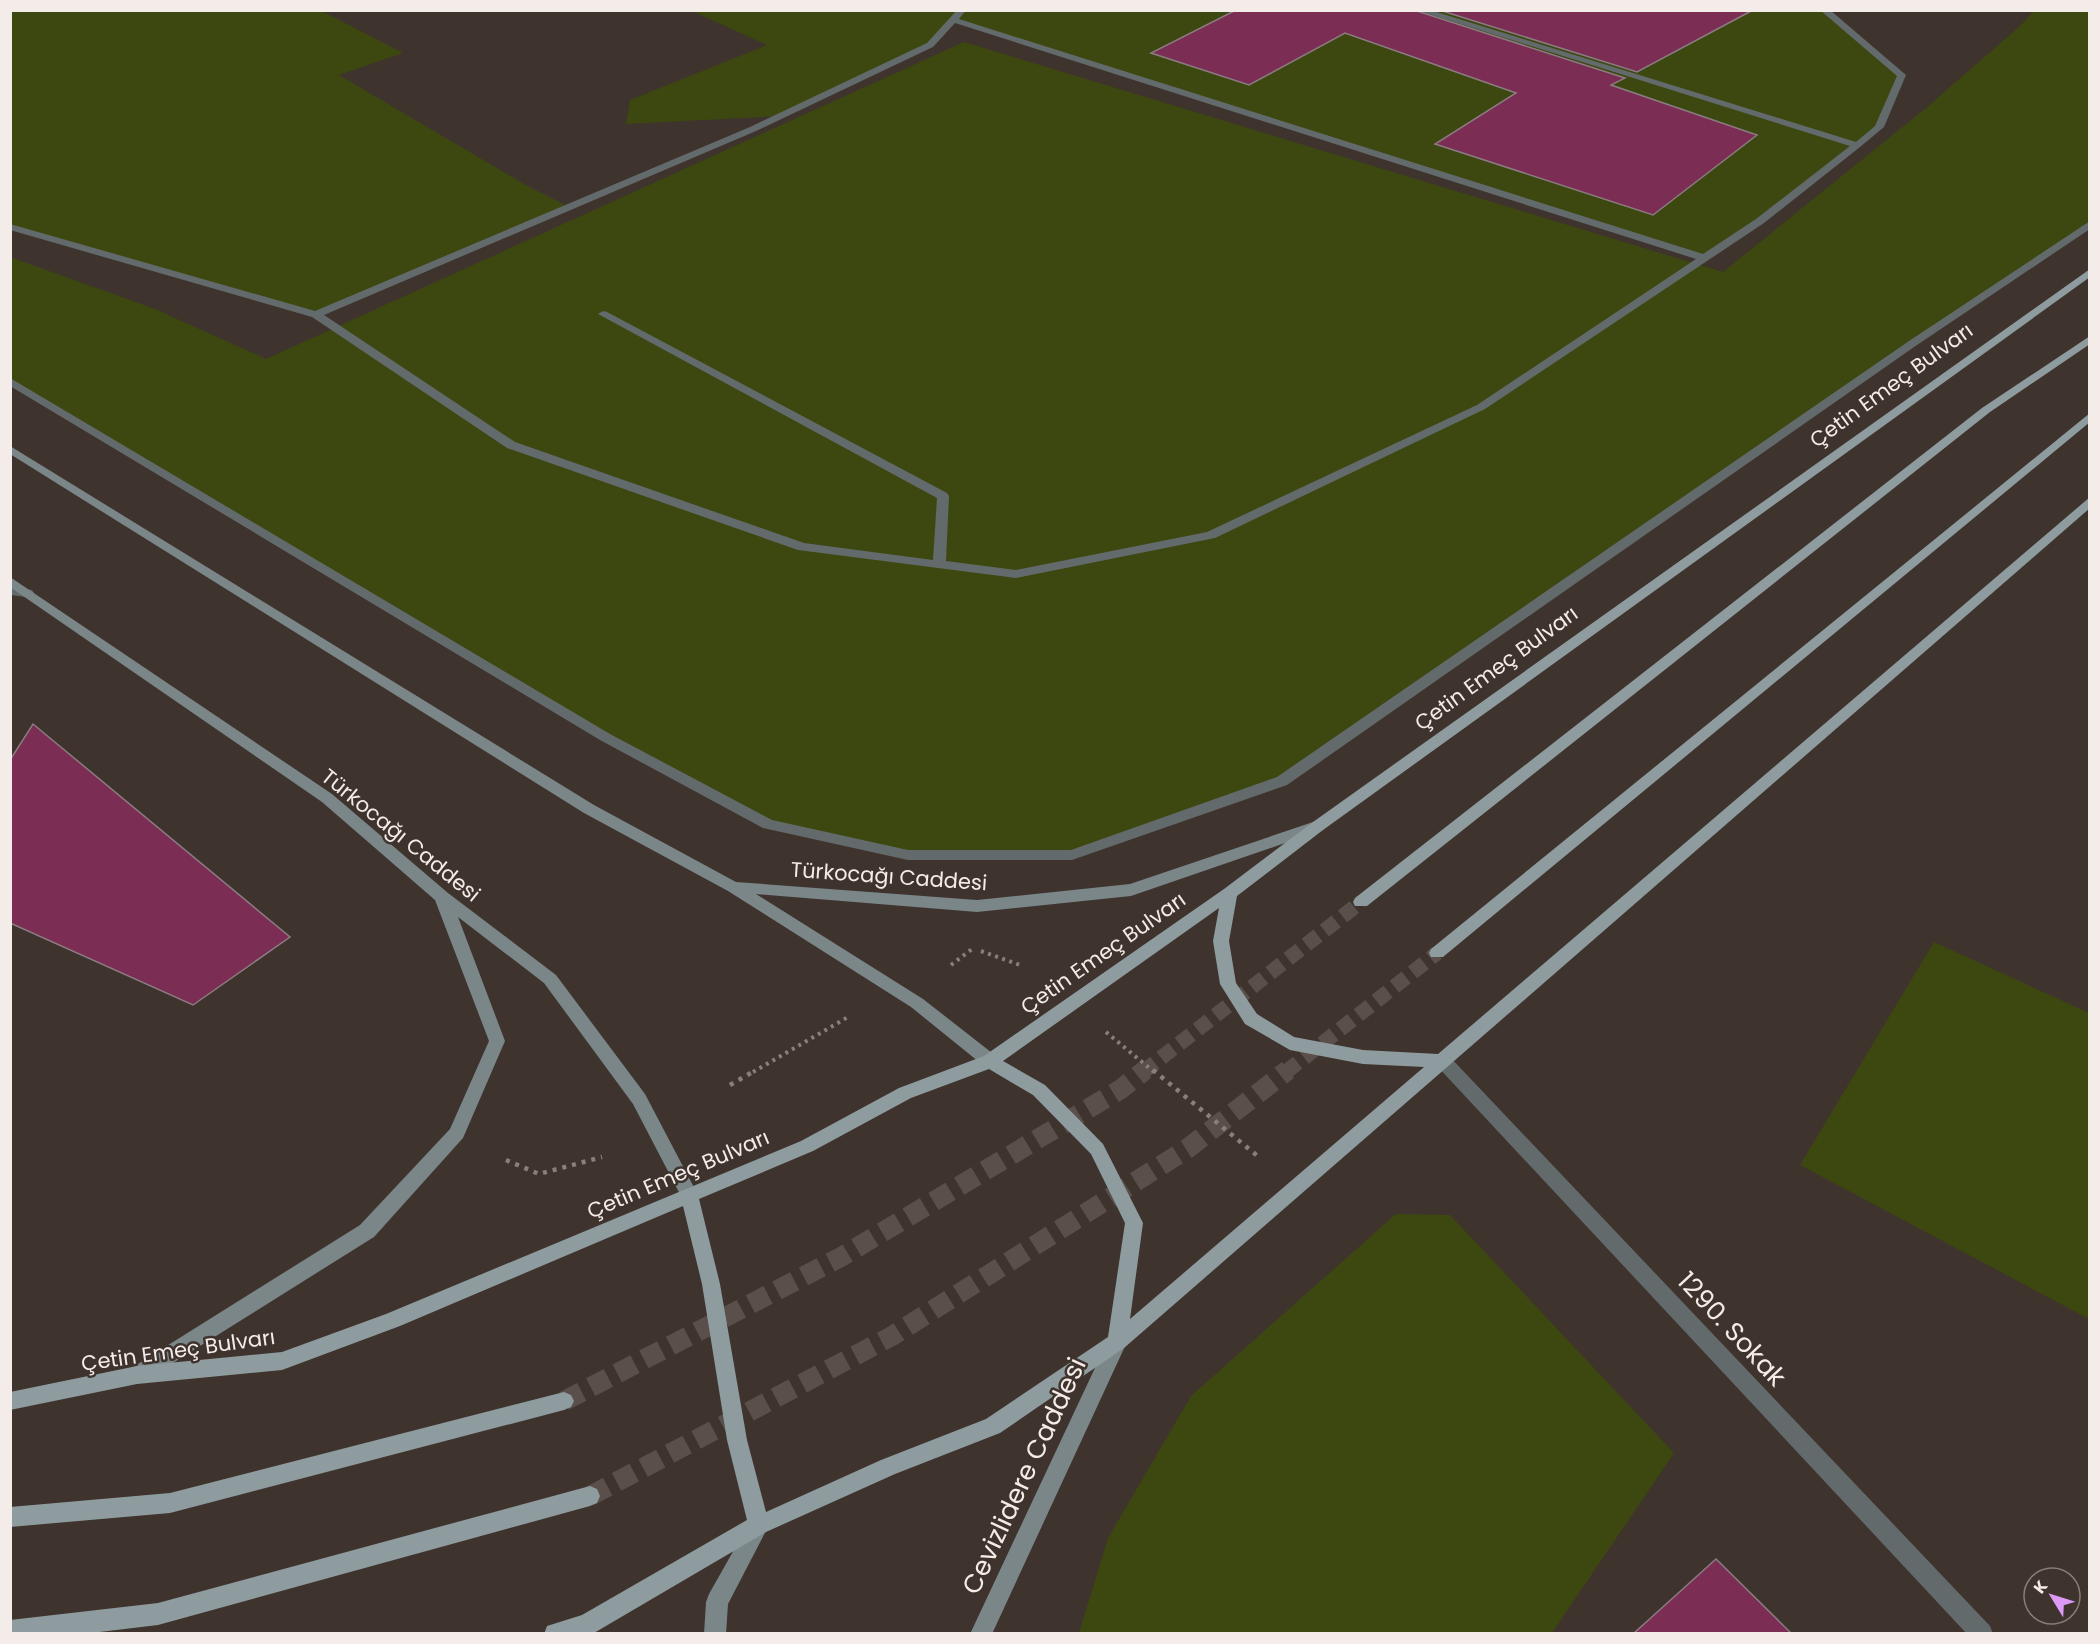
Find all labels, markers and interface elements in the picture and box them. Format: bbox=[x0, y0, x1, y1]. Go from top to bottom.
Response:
street label: Çetin Emeç Bulvarı bbox=[1803, 316, 1979, 454]
street label: Çetin Emeç Bulvarı bbox=[1408, 599, 1584, 737]
street label: Türkocağı Caddesi bbox=[315, 762, 487, 908]
street label: Türkocağı Caddesi bbox=[790, 855, 988, 897]
street label: Çetin Emeç Bulvarı bbox=[1015, 885, 1191, 1021]
street label: Çetin Emeç Bulvarı bbox=[582, 1122, 774, 1226]
street label: 1290. Sokak bbox=[1670, 1264, 1795, 1395]
street label: Çetin Emeç Bulvarı bbox=[79, 1322, 277, 1378]
street label: Cevizlidere Caddesi bbox=[953, 1352, 1095, 1600]
north arrow bbox=[2022, 1566, 2082, 1626]
text: K bbox=[2028, 1576, 2053, 1599]

